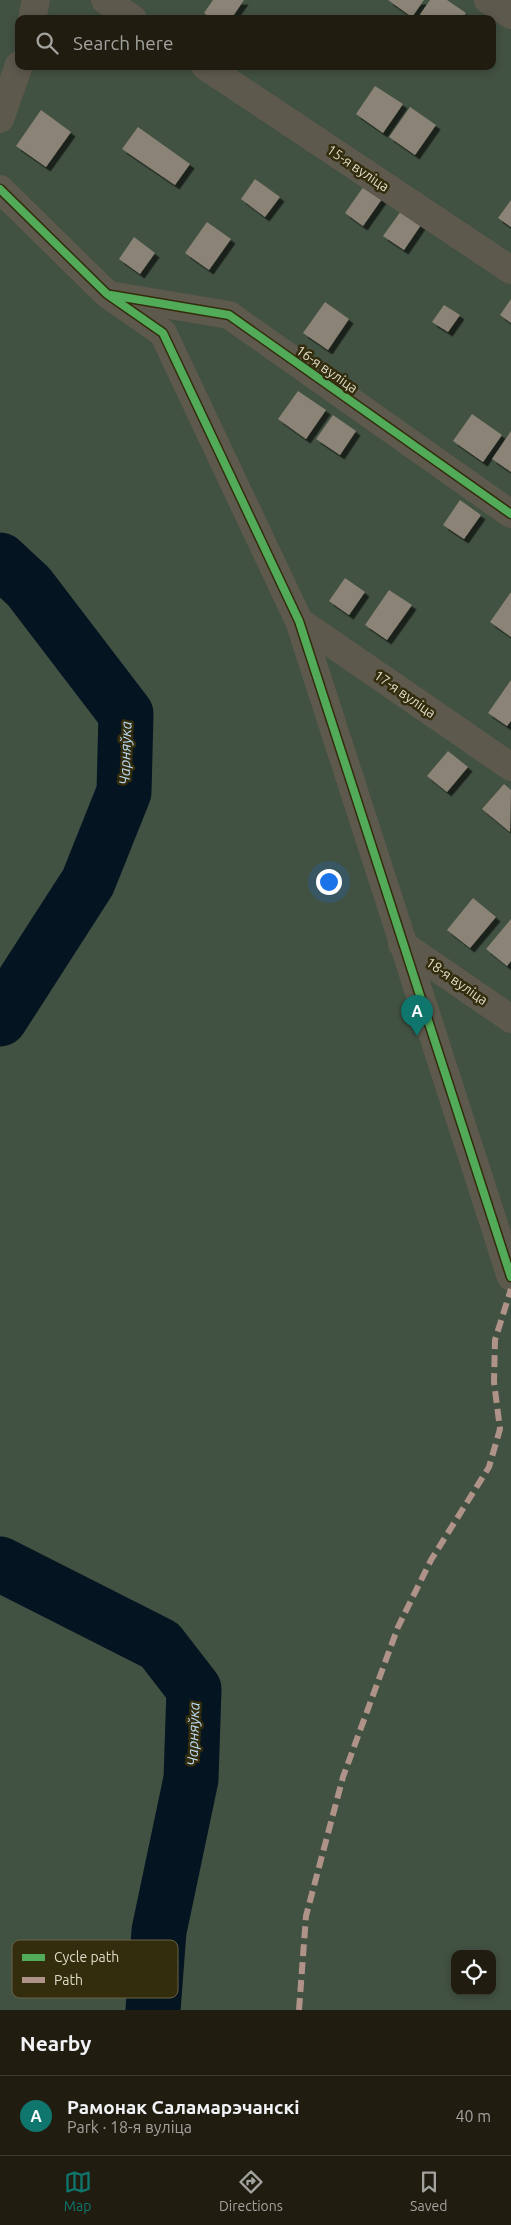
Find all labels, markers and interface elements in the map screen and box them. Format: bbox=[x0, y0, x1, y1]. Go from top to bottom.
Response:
search box bbox=[15, 15, 496, 70]
icon: search bbox=[33, 29, 61, 57]
text: Search here bbox=[73, 32, 173, 54]
street label: 15-я вуліца bbox=[324, 141, 392, 195]
street label: 16-я вуліца bbox=[293, 342, 361, 396]
street label: 17-я вуліца bbox=[371, 667, 439, 721]
water label: Чарняўка bbox=[115, 721, 135, 785]
your location bbox=[316, 869, 342, 895]
street label: 18-я вуліца bbox=[423, 954, 491, 1008]
pin: A bbox=[401, 995, 433, 1036]
water label: Чарняўка bbox=[183, 1702, 203, 1766]
legend bbox=[12, 1940, 178, 1998]
text: Cycle path bbox=[54, 1949, 119, 1965]
map controls bbox=[451, 1950, 496, 1995]
button: locate bbox=[451, 1950, 496, 1995]
text: Path bbox=[54, 1972, 83, 1988]
text: Nearby bbox=[20, 2031, 91, 2055]
text: Рамонак Саламарэчанскі bbox=[67, 2096, 300, 2118]
text: A bbox=[30, 2107, 42, 2125]
text: 40 m bbox=[455, 2107, 491, 2125]
text: Park · 18-я вуліца bbox=[67, 2118, 192, 2136]
tab: Map bbox=[64, 2168, 92, 2214]
tab: Directions bbox=[219, 2168, 283, 2214]
tab: Saved bbox=[410, 2168, 447, 2214]

